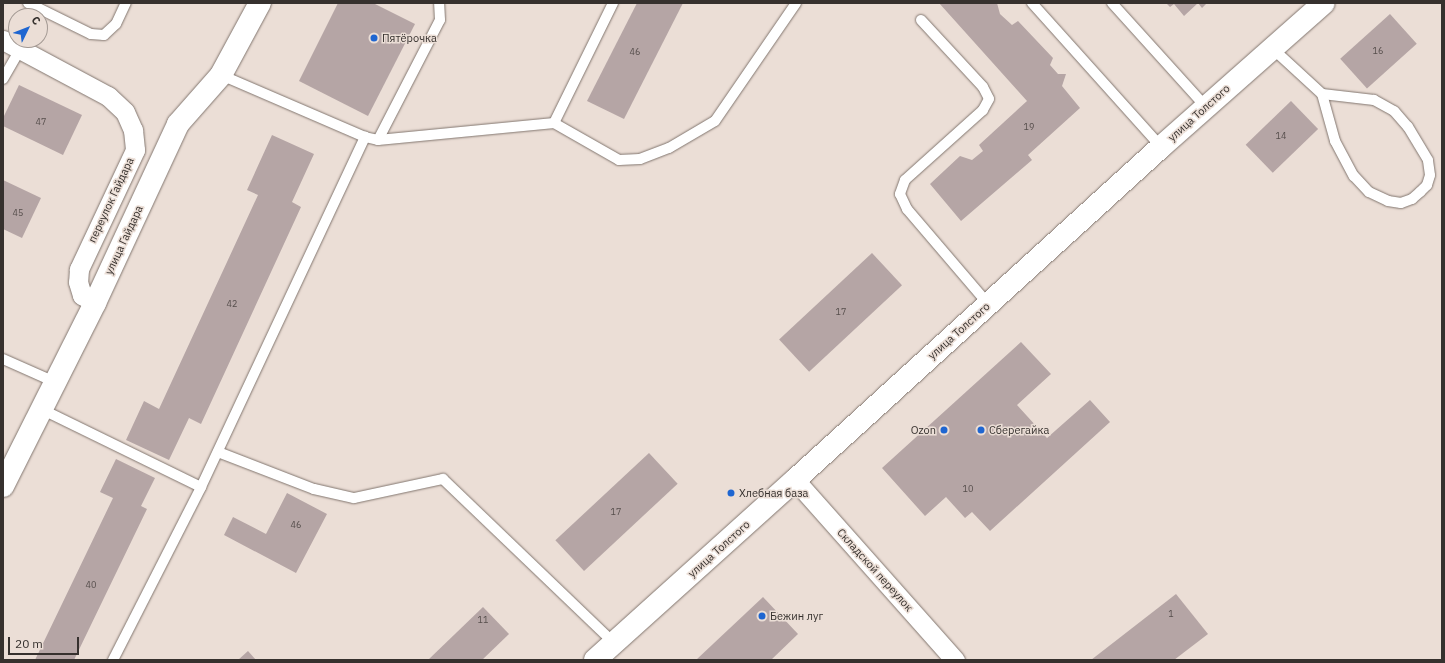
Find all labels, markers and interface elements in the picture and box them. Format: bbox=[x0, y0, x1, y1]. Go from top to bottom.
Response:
north arrow bbox=[8, 8, 48, 48]
text: С bbox=[28, 13, 44, 28]
place label: Пятёрочка bbox=[382, 31, 437, 45]
marker: Пятёрочка bbox=[369, 33, 379, 43]
house number: 16 bbox=[1373, 46, 1383, 56]
house number: 46 bbox=[630, 47, 640, 57]
street label: улица Толстого bbox=[1165, 82, 1233, 144]
house number: 47 bbox=[36, 117, 46, 127]
house number: 19 bbox=[1024, 122, 1034, 132]
house number: 14 bbox=[1276, 131, 1286, 141]
street label: переулок Гайдара bbox=[85, 155, 137, 245]
street label: улица Гайдара bbox=[102, 203, 146, 277]
house number: 45 bbox=[13, 208, 23, 218]
house number: 42 bbox=[227, 299, 237, 309]
street label: улица Толстого bbox=[925, 300, 993, 362]
house number: 17 bbox=[836, 307, 846, 317]
place label: Ozon bbox=[911, 423, 936, 437]
place label: Сберегайка bbox=[989, 423, 1049, 437]
marker: Ozon bbox=[939, 425, 949, 435]
marker: Сберегайка bbox=[976, 425, 986, 435]
house number: 10 bbox=[963, 484, 973, 494]
place label: Хлебная база bbox=[739, 486, 808, 500]
marker: Хлебная база bbox=[726, 488, 736, 498]
house number: 17 bbox=[611, 507, 621, 517]
street label: улица Толстого bbox=[685, 518, 753, 580]
house number: 46 bbox=[291, 520, 301, 530]
street label: Складской переулок bbox=[834, 526, 916, 614]
house number: 40 bbox=[86, 580, 96, 590]
place label: Бежин луг bbox=[770, 609, 823, 623]
house number: 1 bbox=[1168, 609, 1174, 619]
marker: Бежин луг bbox=[757, 611, 767, 621]
house number: 11 bbox=[478, 615, 488, 625]
scale bar bbox=[10, 629, 81, 655]
text: 20 m bbox=[15, 636, 43, 651]

